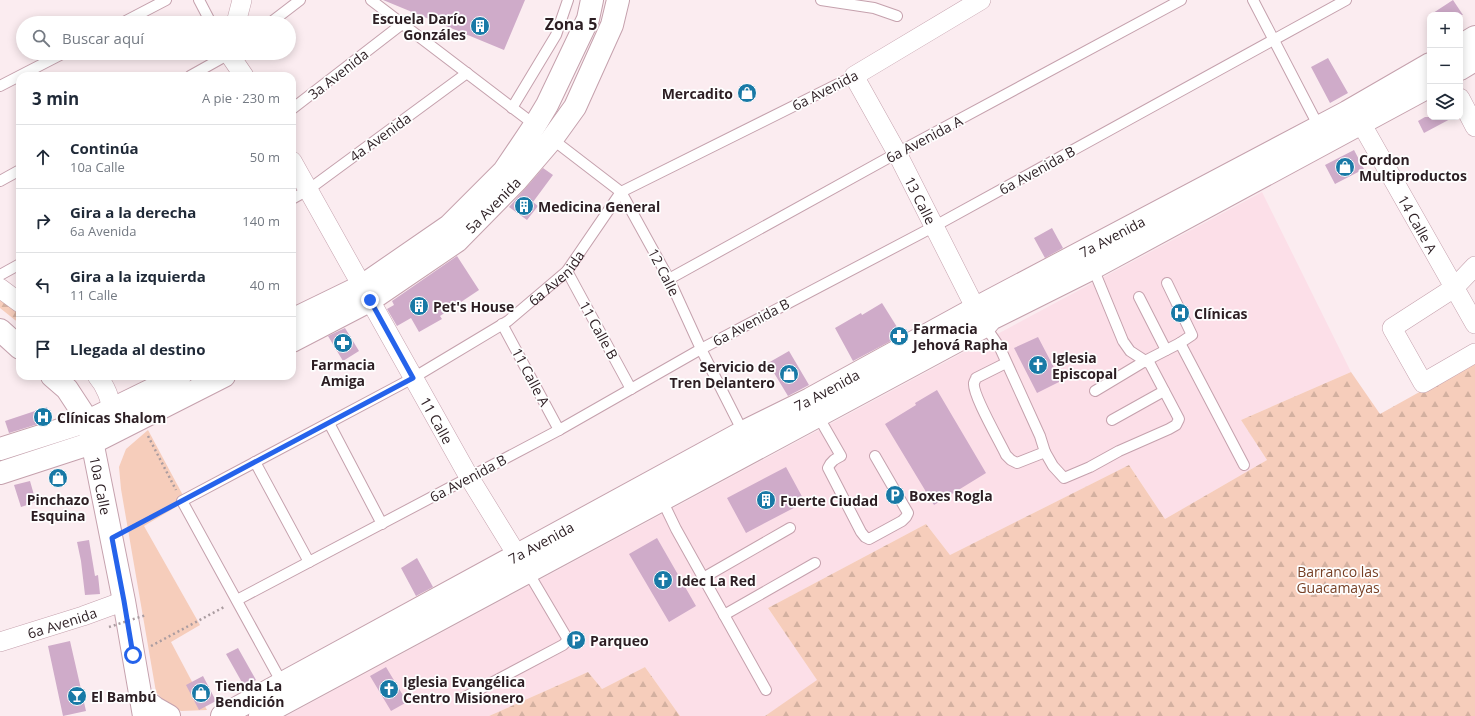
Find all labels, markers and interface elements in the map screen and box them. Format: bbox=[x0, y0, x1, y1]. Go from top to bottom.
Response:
place label: Escuela Darío Gonzáles bbox=[372, 9, 466, 44]
map controls bbox=[1427, 12, 1463, 120]
button: + bbox=[1427, 12, 1463, 48]
district label: Zona 5 bbox=[545, 13, 597, 35]
building icon: Escuela Darío Gonzáles bbox=[469, 15, 491, 37]
search box bbox=[16, 16, 296, 60]
icon: search bbox=[30, 27, 52, 49]
text: Buscar aquí bbox=[62, 28, 144, 48]
street label: 3a Avenida bbox=[304, 44, 372, 104]
button: − bbox=[1427, 48, 1463, 84]
street label: 6a Avenida bbox=[789, 65, 861, 115]
shop icon: Mercadito bbox=[736, 82, 758, 104]
place label: Mercadito bbox=[662, 84, 733, 103]
button: layers bbox=[1427, 84, 1463, 120]
text: 3 min bbox=[32, 87, 79, 110]
text: A pie · 230 m bbox=[202, 89, 280, 107]
street label: 4a Avenida bbox=[345, 108, 415, 166]
street label: 6a Avenida A bbox=[882, 111, 966, 167]
text: Continúa bbox=[70, 138, 139, 158]
street label: 6a Avenida B bbox=[996, 141, 1078, 199]
icon: ahead bbox=[32, 146, 54, 168]
text: 50 m bbox=[250, 148, 280, 166]
place label: Cordon Multiproductos bbox=[1359, 150, 1467, 185]
shop icon: Cordon Multiproductos bbox=[1334, 156, 1356, 178]
text: 10a Calle bbox=[70, 158, 125, 176]
street label: 5a Avenida bbox=[461, 173, 524, 237]
street label: 13 Calle bbox=[901, 173, 941, 227]
street label: 14 Calle A bbox=[1394, 191, 1442, 256]
building icon: Medicina General bbox=[513, 195, 535, 217]
place label: Medicina General bbox=[538, 197, 660, 216]
text: Gira a la derecha bbox=[70, 202, 196, 222]
icon: right bbox=[32, 210, 54, 232]
street label: 7a Avenida bbox=[1076, 211, 1148, 261]
text: 140 m bbox=[242, 212, 280, 230]
text: 6a Avenida bbox=[70, 222, 136, 240]
street label: 12 Calle bbox=[644, 245, 684, 299]
street label: 6a Avenida bbox=[524, 246, 588, 309]
text: Gira a la izquierda bbox=[70, 266, 206, 286]
icon: left bbox=[32, 274, 54, 296]
text: 40 m bbox=[250, 276, 280, 294]
text: 11 Calle bbox=[70, 286, 118, 304]
route end bbox=[361, 291, 379, 309]
street label: 6a Avenida B bbox=[709, 294, 793, 350]
building icon: Pet's House bbox=[408, 295, 430, 317]
place label: Pet's House bbox=[433, 297, 514, 316]
street label: 11 Calle B bbox=[575, 297, 623, 363]
hospital icon: Clínicas bbox=[1169, 302, 1191, 324]
place label: Clínicas bbox=[1194, 304, 1248, 323]
place label: Farmacia Jehová Rapha bbox=[911, 319, 1008, 354]
pharmacy icon: Farmacia Jehová Rapha bbox=[888, 325, 910, 347]
pharmacy icon: Farmacia Amiga bbox=[332, 332, 354, 354]
icon: arrive bbox=[32, 338, 54, 360]
text: Llegada al destino bbox=[70, 339, 205, 359]
street label: 11 Calle A bbox=[508, 344, 554, 410]
place label: Iglesia Episcopal bbox=[1052, 348, 1117, 383]
church icon: Iglesia Episcopal bbox=[1027, 354, 1049, 376]
place label: Farmacia Amiga bbox=[311, 355, 375, 390]
place label: Servicio de Tren Delantero bbox=[669, 357, 775, 392]
shop icon: Servicio de Tren Delantero bbox=[778, 363, 800, 385]
street label: 7a Avenida bbox=[791, 364, 863, 415]
street label: 11 Calle bbox=[416, 393, 458, 447]
hospital icon: Clínicas Shalom bbox=[32, 406, 54, 428]
place label: Clínicas Shalom bbox=[57, 408, 166, 427]
street label: 6a Avenida B bbox=[426, 450, 510, 506]
street label: 10a Calle bbox=[86, 455, 116, 517]
shop icon: Pinchazo Esquina bbox=[47, 467, 69, 489]
parking icon: Boxes Rogla bbox=[884, 484, 906, 506]
place label: Boxes Rogla bbox=[909, 486, 993, 505]
building icon: Fuerte Ciudad bbox=[755, 489, 777, 511]
place label: Pinchazo Esquina bbox=[27, 490, 90, 525]
place label: Fuerte Ciudad bbox=[780, 491, 878, 510]
street label: 7a Avenida bbox=[505, 517, 577, 568]
park label: Barranco las Guacamayas bbox=[1296, 562, 1380, 597]
church icon: Idec La Red bbox=[652, 569, 674, 591]
place label: Idec La Red bbox=[677, 571, 756, 590]
street label: 6a Avenida bbox=[25, 602, 99, 642]
parking icon: Parqueo bbox=[565, 629, 587, 651]
place label: Parqueo bbox=[590, 631, 649, 650]
route start bbox=[124, 646, 142, 664]
place label: Iglesia Evangélica Centro Misionero bbox=[403, 672, 525, 707]
place label: Tienda La Bendición bbox=[215, 676, 284, 711]
church icon: Iglesia Evangélica Centro Misionero bbox=[378, 678, 400, 700]
shop icon: Tienda La Bendición bbox=[190, 682, 212, 704]
bar icon: El Bambú bbox=[66, 685, 88, 707]
place label: El Bambú bbox=[91, 687, 156, 706]

